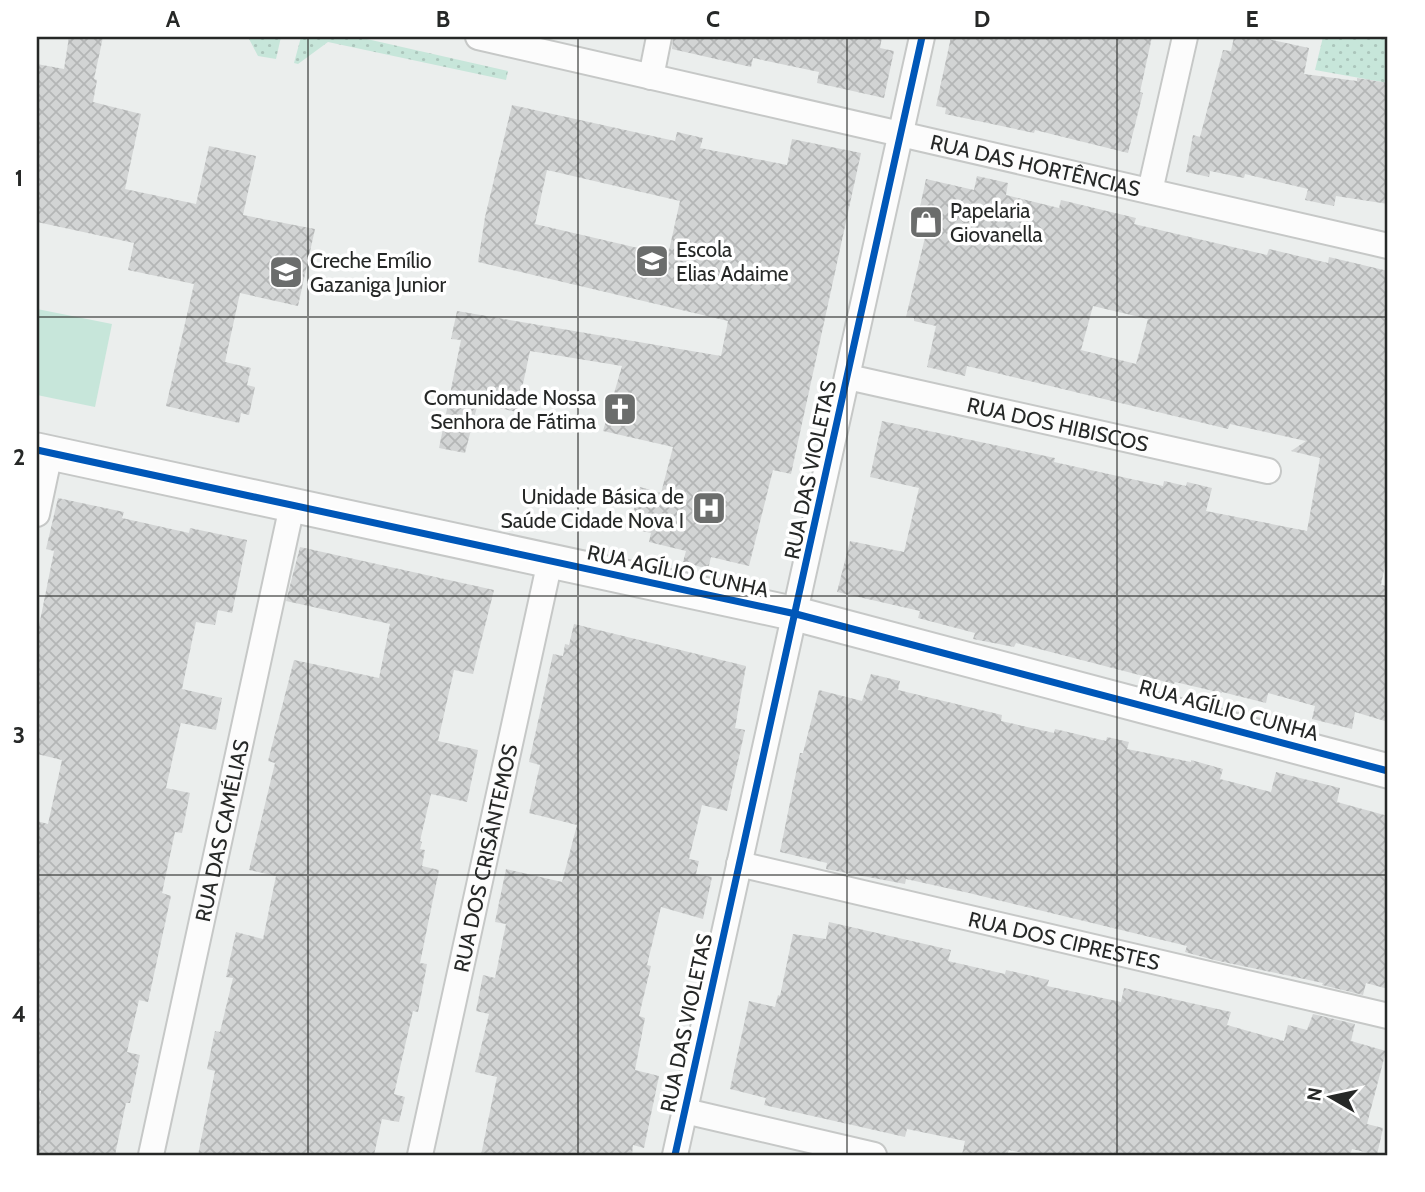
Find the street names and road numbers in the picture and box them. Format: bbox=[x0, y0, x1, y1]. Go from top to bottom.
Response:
street label: RUA DAS HORTÊNCIAS bbox=[928, 129, 1143, 201]
street label: RUA DAS VIOLETAS bbox=[779, 378, 841, 562]
street label: RUA DOS HIBISCOS bbox=[965, 392, 1151, 456]
street label: RUA AGÍLIO CUNHA bbox=[585, 540, 771, 602]
street label: RUA AGÍLIO CUNHA bbox=[1136, 674, 1322, 746]
street label: RUA DAS CAMÉLIAS bbox=[190, 737, 253, 924]
street label: RUA DOS CRISÂNTEMOS bbox=[448, 742, 522, 974]
street label: RUA DOS CIPRESTES bbox=[966, 906, 1162, 975]
street label: RUA DAS VIOLETAS bbox=[655, 931, 717, 1115]

